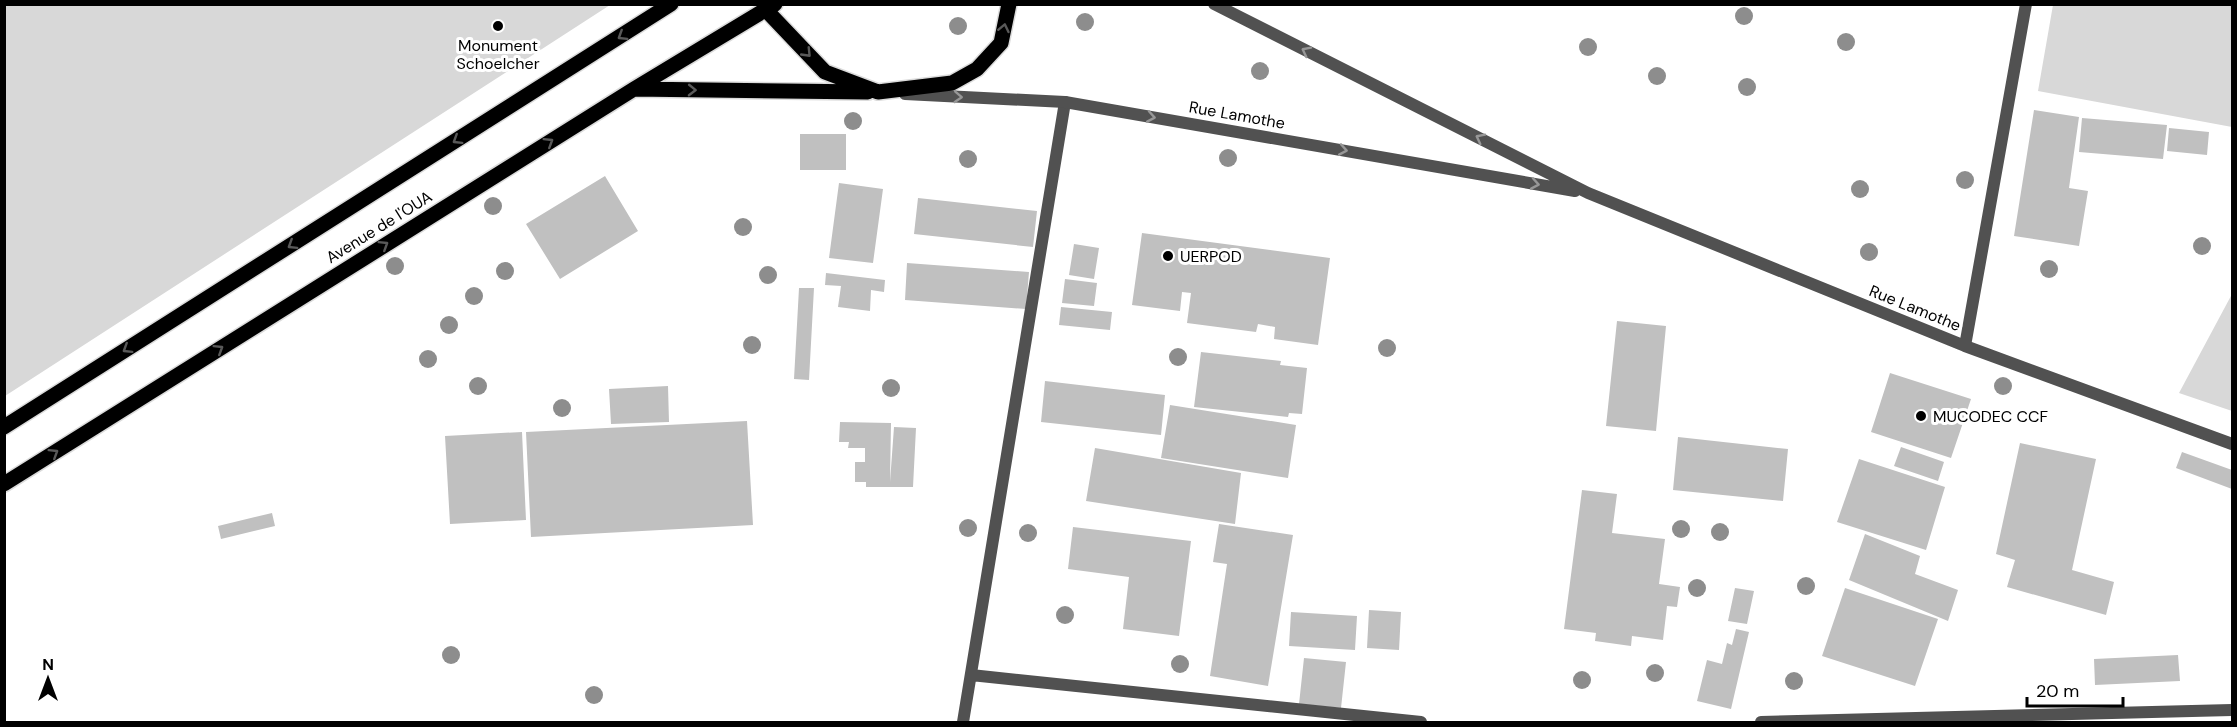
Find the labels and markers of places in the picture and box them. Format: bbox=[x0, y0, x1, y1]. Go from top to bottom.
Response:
marker: Monument Schoelcher bbox=[491, 19, 505, 33]
place label: Monument Schoelcher bbox=[456, 35, 540, 74]
place label: UERPOD bbox=[1180, 246, 1242, 267]
marker: UERPOD bbox=[1161, 249, 1175, 263]
place label: MUCODEC CCF bbox=[1933, 406, 2049, 427]
marker: MUCODEC CCF bbox=[1914, 409, 1928, 423]

